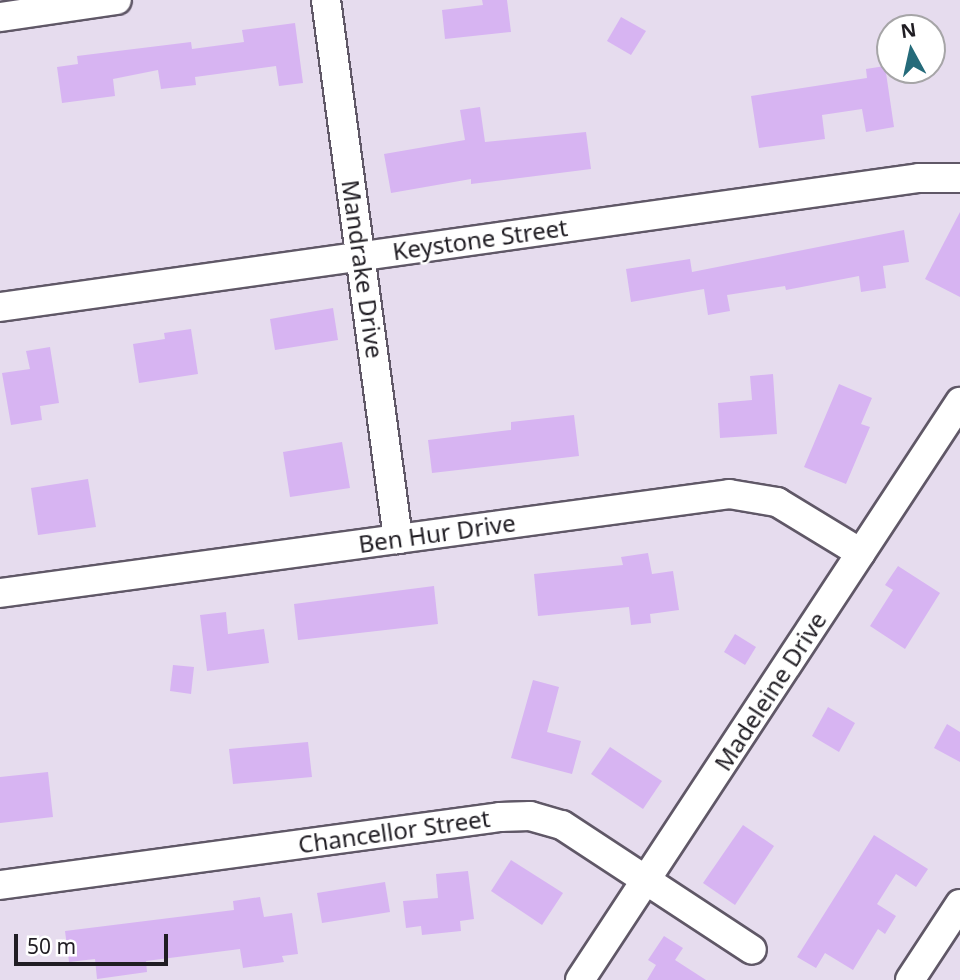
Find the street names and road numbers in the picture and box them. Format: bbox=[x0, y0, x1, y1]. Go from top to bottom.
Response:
street label: Mandrake Drive bbox=[336, 178, 390, 360]
street label: Keystone Street bbox=[391, 212, 569, 266]
street label: Ben Hur Drive bbox=[357, 508, 517, 558]
street label: Madeleine Drive bbox=[708, 606, 832, 776]
street label: Chancellor Street bbox=[296, 803, 492, 859]

